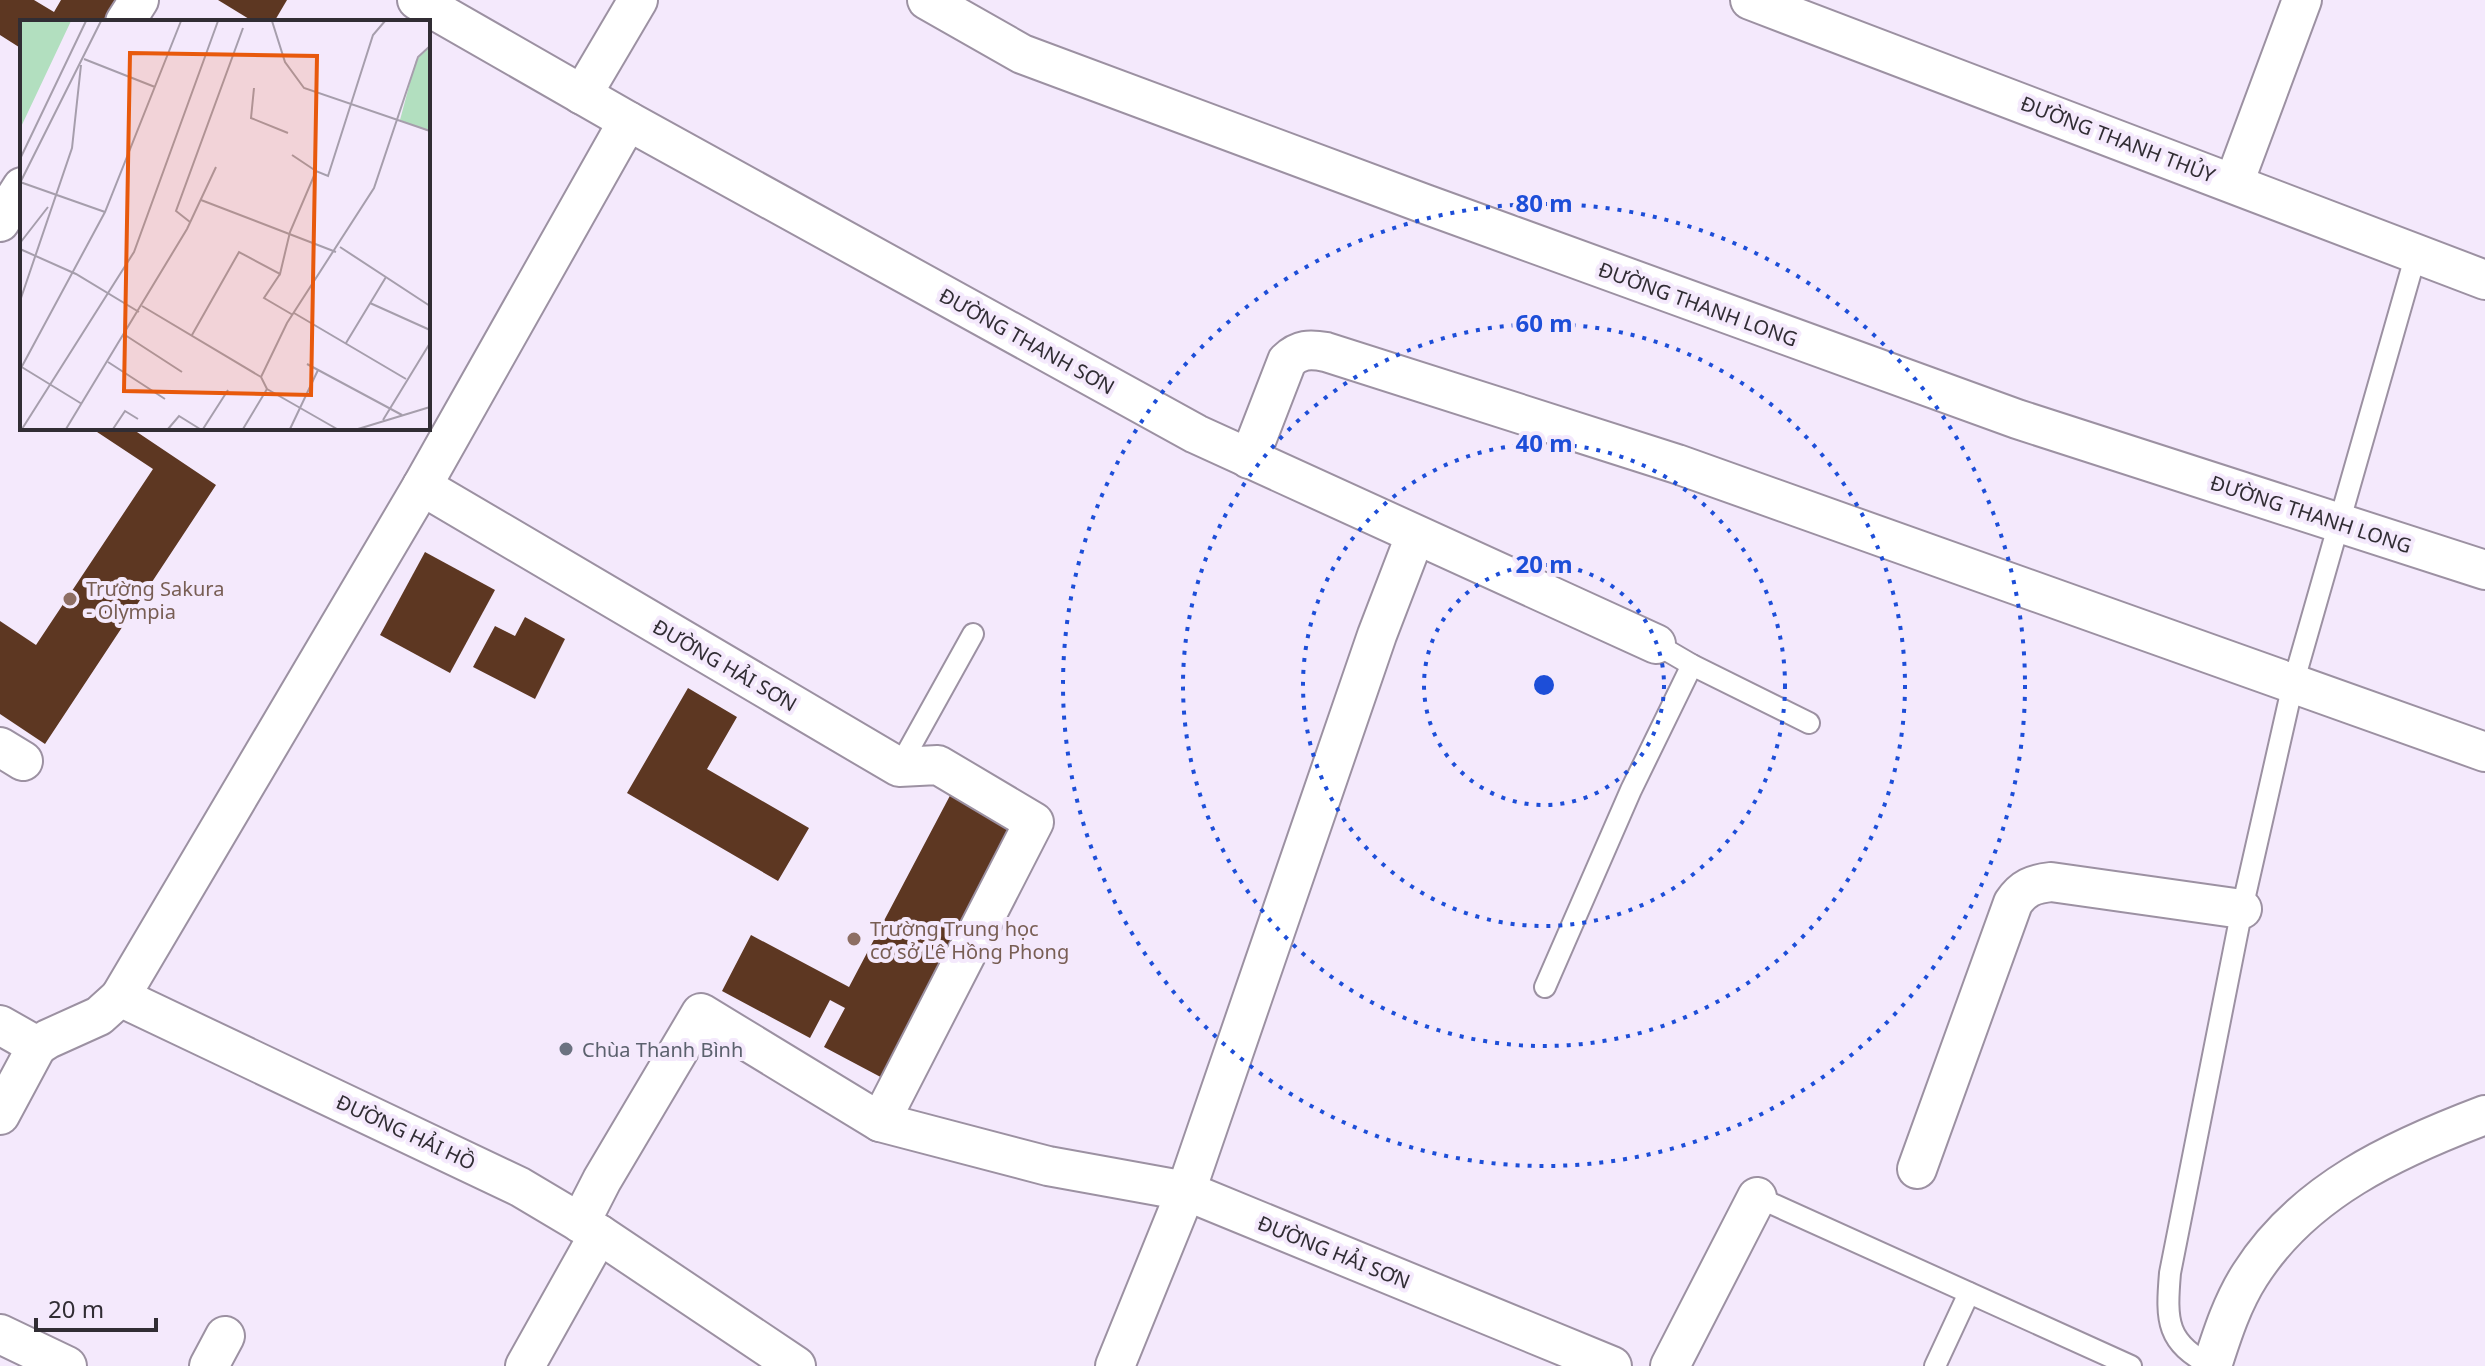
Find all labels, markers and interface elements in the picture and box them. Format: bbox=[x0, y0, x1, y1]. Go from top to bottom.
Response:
inset map bbox=[20, 20, 430, 430]
street label: ĐƯỜNG THANH THỦY bbox=[2017, 89, 2220, 189]
text: 80 m bbox=[1515, 186, 1573, 219]
street label: ĐƯỜNG THANH LONG bbox=[1595, 255, 1801, 353]
street label: ĐƯỜNG THANH SƠN bbox=[935, 282, 1119, 400]
text: 60 m bbox=[1515, 306, 1573, 339]
text: 40 m bbox=[1515, 426, 1573, 459]
street label: ĐƯỜNG THANH LONG bbox=[2207, 469, 2415, 559]
text: 20 m bbox=[1515, 547, 1573, 580]
place label: Trường Sakura - Olympia bbox=[86, 575, 224, 625]
marker: Trường Sakura - Olympia bbox=[61, 590, 79, 608]
street label: ĐƯỜNG HẢI SƠN bbox=[648, 613, 802, 717]
centre of rings bbox=[1530, 671, 1558, 699]
place label: Trường Trung học cơ sở Lê Hồng Phong bbox=[870, 915, 1069, 965]
marker: Trường Trung học cơ sở Lê Hồng Phong bbox=[845, 930, 863, 948]
place label: Chùa Thanh Bình bbox=[582, 1036, 743, 1063]
marker: Chùa Thanh Bình bbox=[557, 1040, 575, 1058]
street label: ĐƯỜNG HẢI HỒ bbox=[332, 1088, 480, 1176]
street label: ĐƯỜNG HẢI SƠN bbox=[1254, 1209, 1414, 1295]
scale bar bbox=[36, 1282, 156, 1332]
text: 20 m bbox=[48, 1292, 104, 1325]

